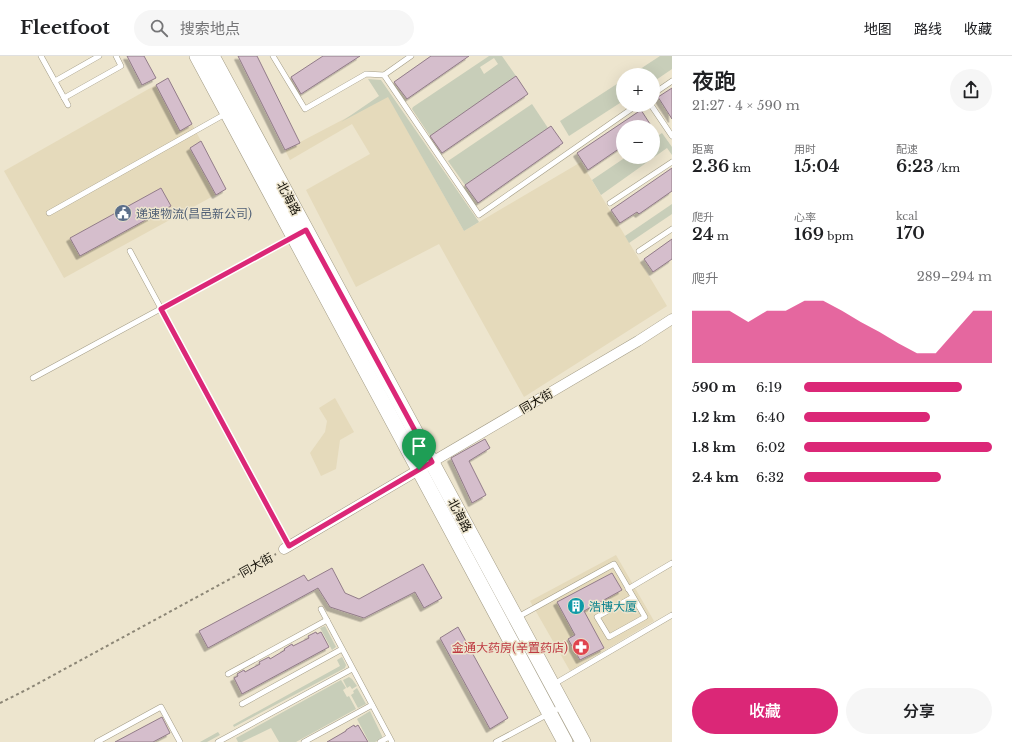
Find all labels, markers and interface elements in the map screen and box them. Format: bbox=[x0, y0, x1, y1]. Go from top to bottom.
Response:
search box bbox=[134, 10, 414, 46]
text: Fleetfoot bbox=[20, 16, 110, 39]
icon: search bbox=[148, 17, 170, 39]
text: 搜索地点 bbox=[180, 19, 240, 38]
text: 地图 bbox=[864, 20, 892, 38]
text: 路线 bbox=[914, 20, 942, 38]
text: 收藏 bbox=[964, 20, 992, 38]
map controls bbox=[616, 68, 660, 164]
button: + bbox=[616, 68, 660, 112]
text: 夜跑 bbox=[692, 68, 736, 95]
button: share bbox=[950, 69, 992, 111]
text: 21:27 · 4 × 590 m bbox=[692, 97, 800, 114]
button: − bbox=[616, 120, 660, 164]
text: 距离 bbox=[692, 142, 714, 156]
text: 用时 bbox=[794, 142, 816, 156]
text: 配速 bbox=[896, 142, 918, 156]
text: 2.36 bbox=[692, 156, 729, 177]
text: 15:04 bbox=[794, 156, 840, 177]
text: 6:23 bbox=[896, 156, 934, 177]
text: km bbox=[729, 161, 751, 175]
text: /km bbox=[934, 161, 960, 175]
street label: 北海路 bbox=[274, 179, 304, 217]
public building icon: 递速物流(昌邑新公司) bbox=[113, 203, 133, 223]
place label: 递速物流(昌邑新公司) bbox=[136, 206, 252, 221]
text: kcal bbox=[896, 209, 918, 223]
text: 爬升 bbox=[692, 210, 714, 224]
text: 心率 bbox=[794, 210, 816, 224]
text: 170 bbox=[896, 223, 925, 244]
text: 24 bbox=[692, 224, 714, 245]
text: 169 bbox=[794, 224, 824, 245]
text: m bbox=[714, 229, 729, 243]
text: bpm bbox=[824, 229, 854, 243]
text: 289–294 m bbox=[917, 268, 992, 285]
text: 爬升 bbox=[692, 270, 718, 287]
text: 590 m bbox=[692, 379, 736, 396]
text: 6:19 bbox=[756, 379, 782, 396]
street label: 同大街 bbox=[517, 386, 555, 416]
text: 1.2 km bbox=[692, 409, 736, 426]
text: 6:40 bbox=[756, 409, 785, 426]
pin bbox=[402, 429, 436, 470]
icon: arrive bbox=[408, 435, 430, 457]
text: 1.8 km bbox=[692, 439, 736, 456]
text: 6:02 bbox=[756, 439, 785, 456]
text: 2.4 km bbox=[692, 469, 739, 486]
text: 6:32 bbox=[756, 469, 784, 486]
street label: 北海路 bbox=[445, 496, 475, 534]
street label: 同大街 bbox=[237, 550, 275, 580]
building icon: 浩博大厦 bbox=[566, 596, 586, 616]
place label: 浩博大厦 bbox=[589, 599, 637, 614]
pharmacy icon: 金通大药房(辛置药店) bbox=[571, 637, 591, 657]
place label: 金通大药房(辛置药店) bbox=[452, 640, 568, 655]
button: 收藏 bbox=[692, 688, 838, 734]
button: 分享 bbox=[846, 688, 992, 734]

